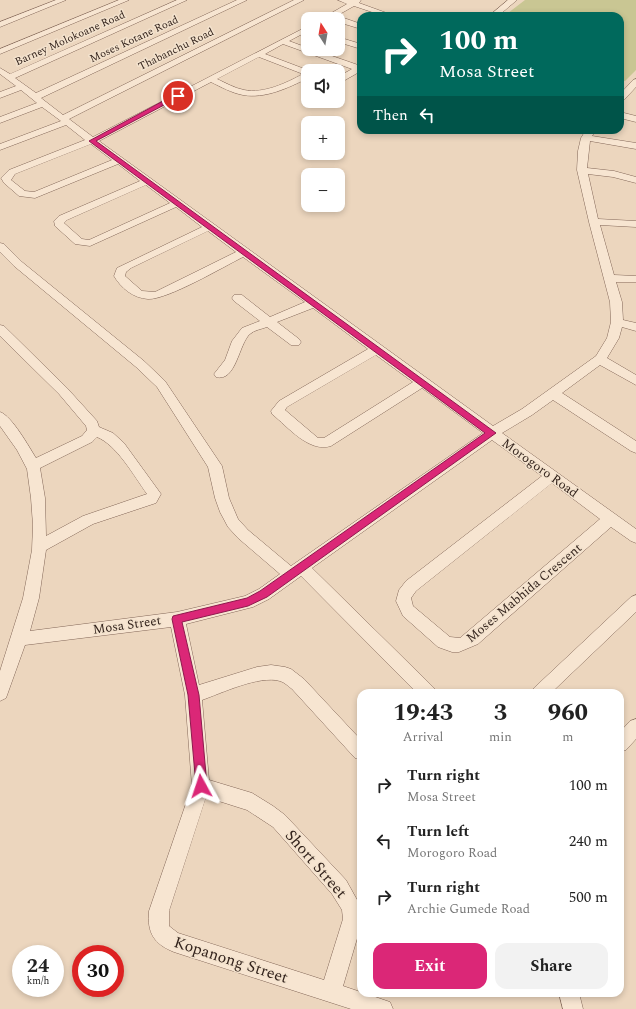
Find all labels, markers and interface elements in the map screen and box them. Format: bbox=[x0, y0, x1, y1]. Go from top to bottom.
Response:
street label: Barney Molokoane Road bbox=[12, 6, 128, 70]
street label: Moses Kotane Road bbox=[87, 11, 181, 67]
north arrow bbox=[301, 12, 345, 56]
map controls bbox=[301, 12, 345, 212]
text: 100 m bbox=[439, 19, 518, 62]
street label: Thabanchu Road bbox=[135, 23, 217, 75]
icon: right bbox=[373, 28, 425, 80]
text: Mosa Street bbox=[439, 58, 534, 85]
button: sound bbox=[301, 64, 345, 108]
pin bbox=[161, 79, 195, 113]
icon: arrive bbox=[167, 85, 189, 107]
text: Then bbox=[373, 104, 408, 127]
icon: left bbox=[416, 104, 438, 126]
button: + bbox=[301, 116, 345, 160]
button: − bbox=[301, 168, 345, 212]
street label: Morogoro Road bbox=[498, 433, 582, 503]
street label: Moses Mabhida Crescent bbox=[462, 538, 587, 648]
street label: Mosa Street bbox=[92, 610, 163, 640]
text: 19:43 bbox=[393, 695, 453, 731]
text: 3 bbox=[494, 695, 507, 731]
text: 960 bbox=[548, 695, 588, 731]
text: Arrival bbox=[403, 727, 443, 747]
text: min bbox=[489, 727, 512, 747]
text: m bbox=[562, 727, 573, 747]
text: Turn right bbox=[407, 764, 480, 787]
position arrow bbox=[180, 765, 222, 807]
icon: right bbox=[373, 774, 395, 796]
text: 100 m bbox=[569, 774, 608, 797]
text: Mosa Street bbox=[407, 787, 476, 807]
text: Turn left bbox=[407, 820, 469, 843]
street label: Short Street bbox=[279, 824, 353, 904]
icon: left bbox=[373, 830, 395, 852]
text: 240 m bbox=[569, 830, 608, 853]
text: Morogoro Road bbox=[407, 843, 497, 863]
text: Turn right bbox=[407, 876, 480, 899]
icon: right bbox=[373, 886, 395, 908]
text: 500 m bbox=[569, 886, 608, 909]
text: Archie Gumede Road bbox=[407, 899, 530, 919]
street label: Kopanong Street bbox=[171, 930, 291, 990]
button: Exit bbox=[373, 943, 487, 989]
button: Share bbox=[495, 943, 608, 989]
speed limit sign: 30 bbox=[72, 945, 124, 997]
text: 24 bbox=[27, 951, 49, 981]
text: km/h bbox=[27, 973, 49, 989]

